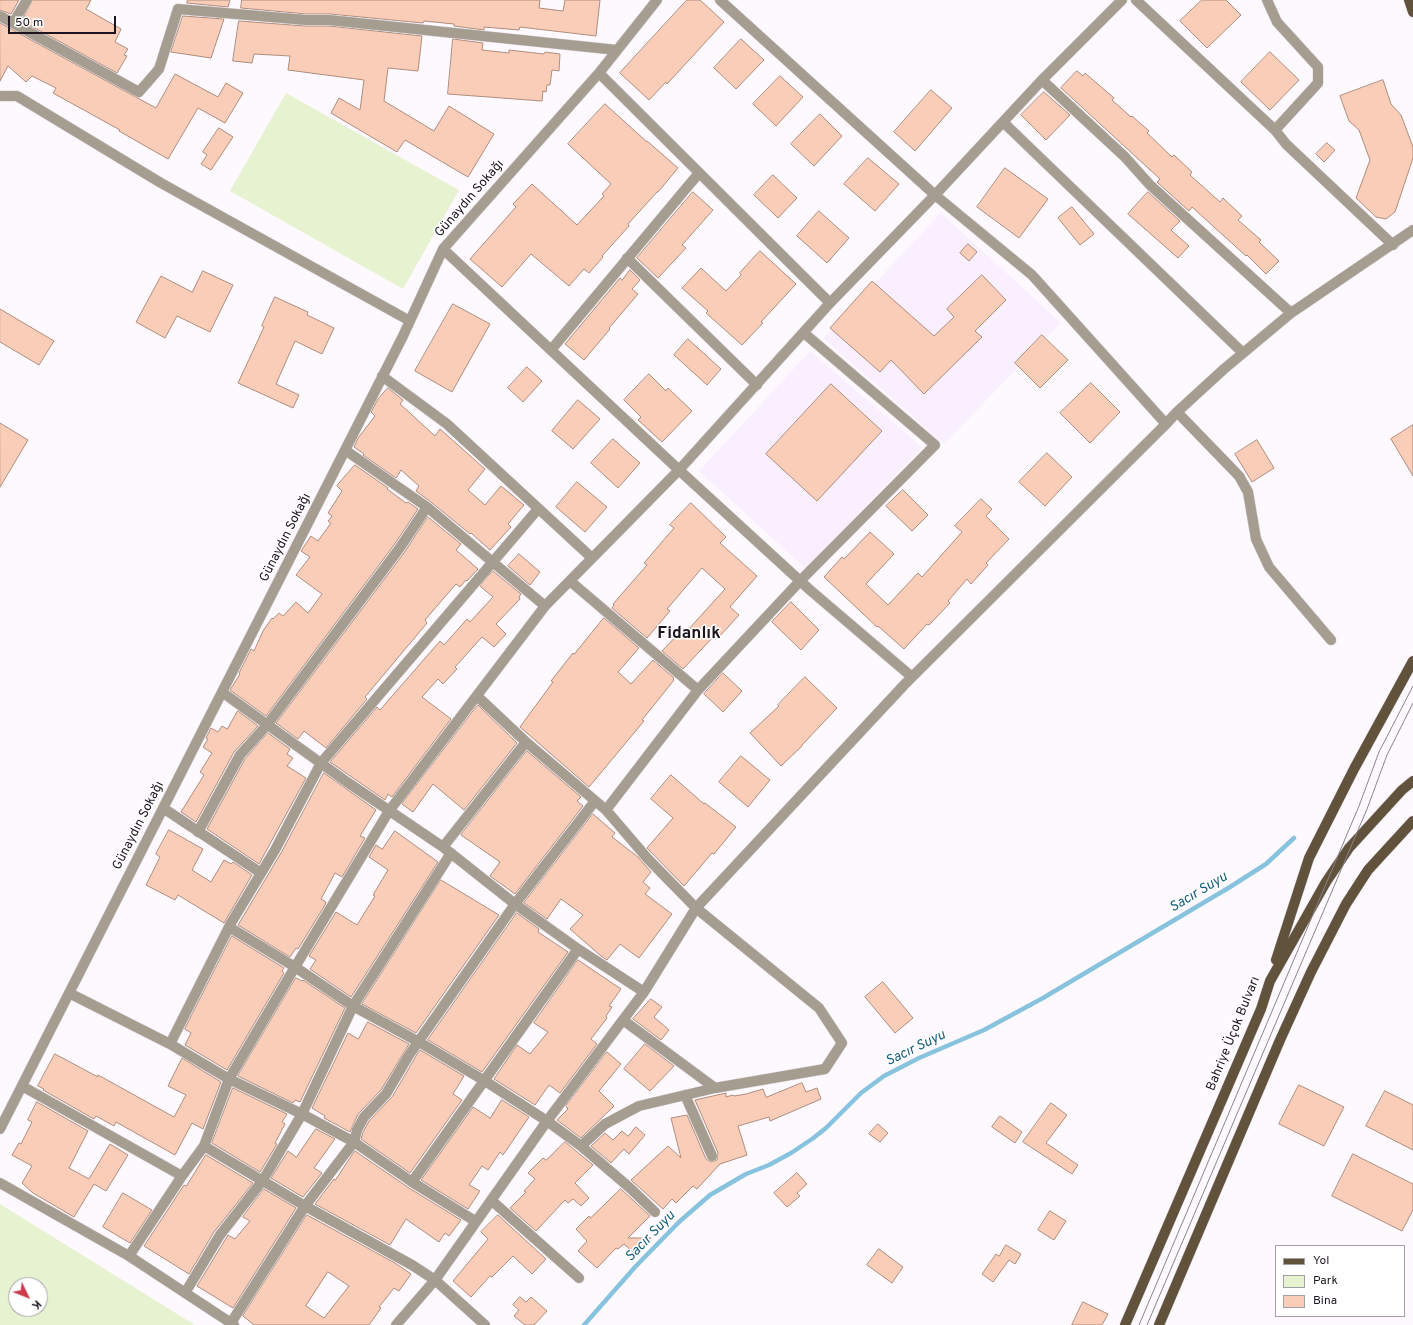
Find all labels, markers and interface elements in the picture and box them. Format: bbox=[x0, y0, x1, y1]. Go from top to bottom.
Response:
scale bar bbox=[10, 8, 118, 34]
text: 50 m bbox=[15, 15, 43, 31]
street label: Günaydın Sokağı bbox=[432, 157, 508, 241]
street label: Günaydın Sokağı bbox=[257, 491, 315, 585]
district label: Fidanlık bbox=[657, 625, 721, 645]
street label: Günaydın Sokağı bbox=[110, 779, 168, 873]
water label: Sacır Suyu bbox=[1167, 869, 1231, 917]
street label: Bahriye Üçok Bulvarı bbox=[1204, 975, 1264, 1093]
water label: Sacır Suyu bbox=[883, 1027, 949, 1071]
water label: Sacır Suyu bbox=[623, 1208, 679, 1266]
legend bbox=[1275, 1245, 1405, 1317]
text: Yol bbox=[1313, 1253, 1329, 1269]
text: Park bbox=[1313, 1273, 1338, 1289]
north arrow bbox=[8, 1277, 48, 1317]
text: Bina bbox=[1313, 1293, 1337, 1309]
text: K bbox=[28, 1297, 44, 1312]

